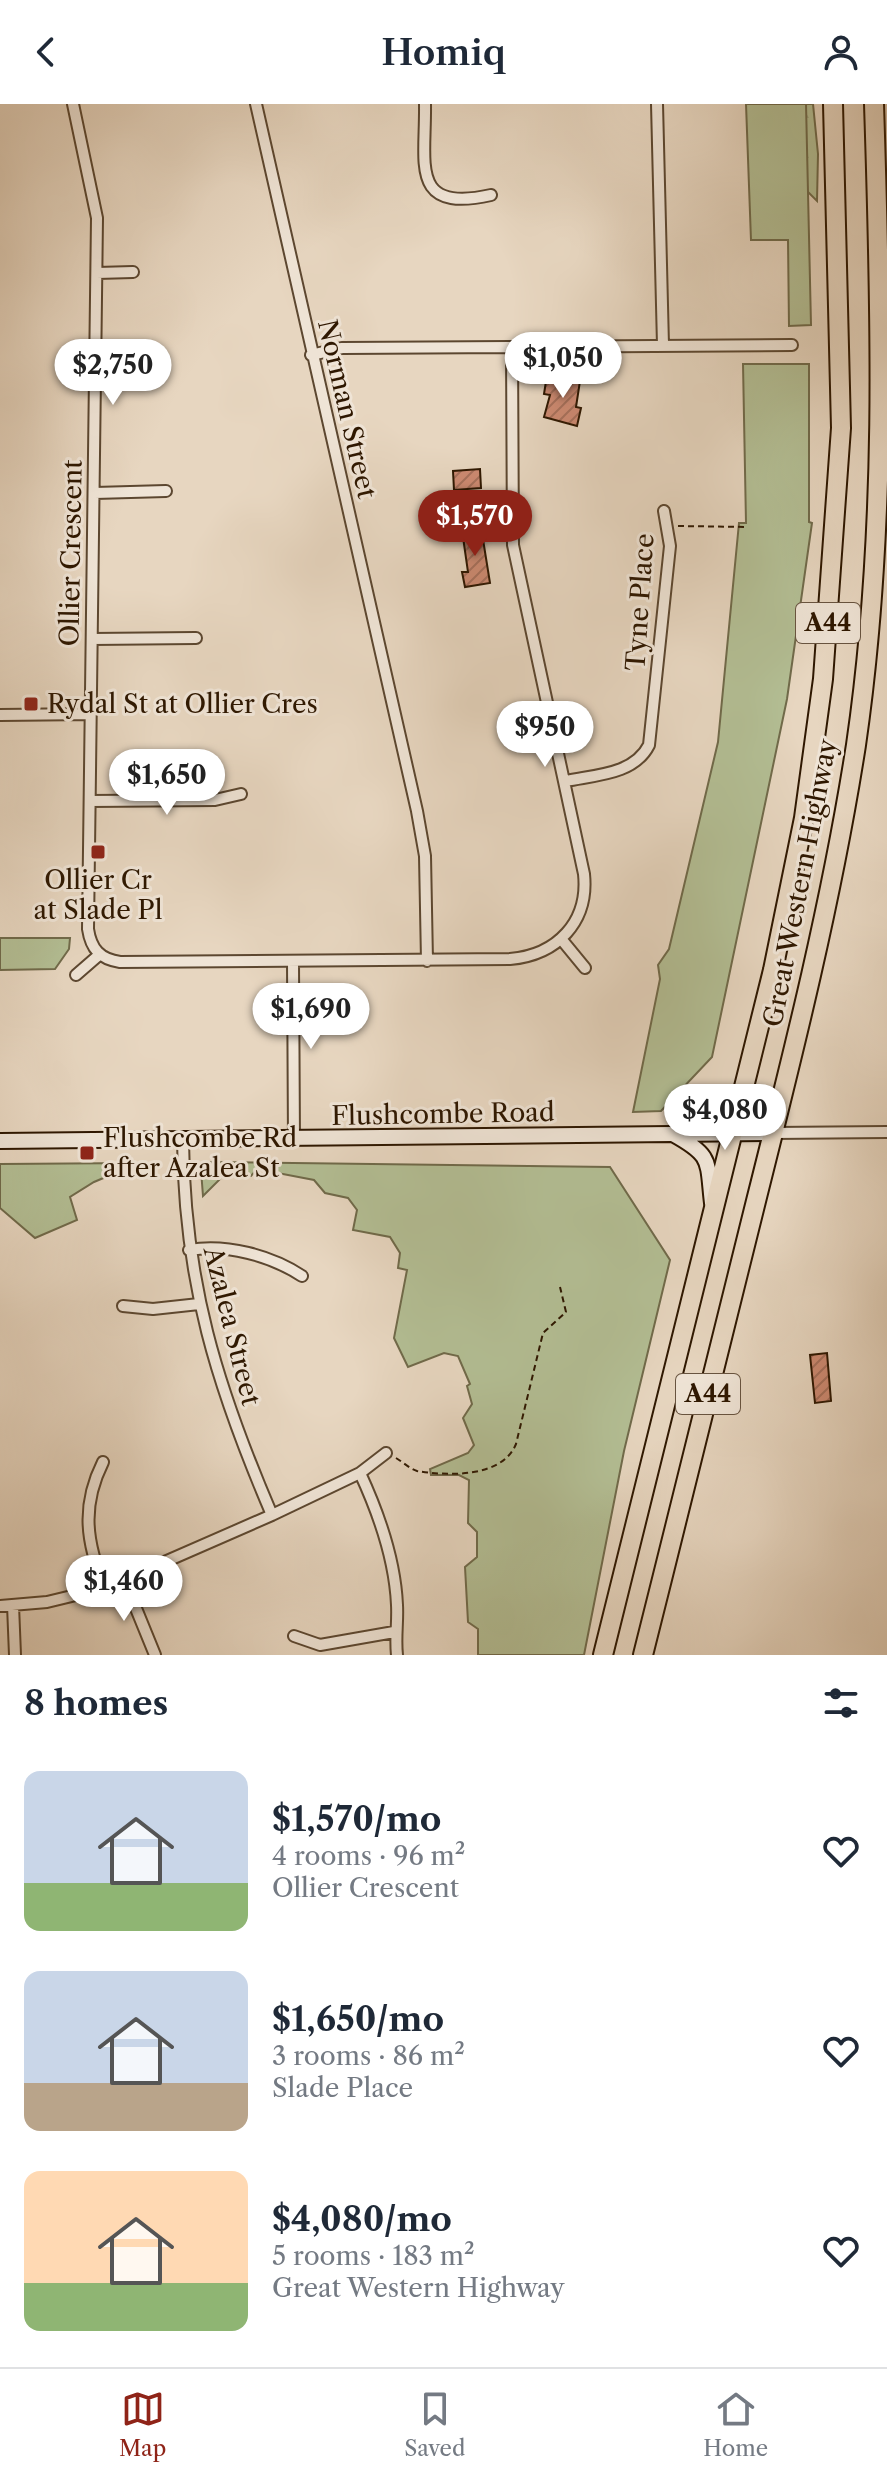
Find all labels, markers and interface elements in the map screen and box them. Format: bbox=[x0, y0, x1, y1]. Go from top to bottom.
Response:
icon: back bbox=[24, 30, 68, 74]
text: Homiq bbox=[381, 30, 506, 74]
icon: person bbox=[819, 30, 863, 74]
street label: Norman Street bbox=[311, 316, 383, 502]
pin: $1,050 bbox=[498, 332, 628, 400]
pin: $2,750 bbox=[48, 339, 178, 407]
text: $1,050 bbox=[523, 342, 603, 374]
text: $2,750 bbox=[73, 349, 153, 381]
street label: Ollier Crescent bbox=[53, 458, 89, 647]
pin: $1,570 bbox=[410, 490, 540, 558]
text: $1,570 bbox=[436, 500, 514, 532]
street label: Tyne Place bbox=[619, 532, 661, 672]
road number: A44 bbox=[796, 603, 860, 643]
place label: Rydal St at Ollier Cres bbox=[47, 688, 318, 720]
marker: Rydal St at Ollier Cres bbox=[22, 695, 40, 713]
pin: $950 bbox=[498, 701, 592, 769]
text: $950 bbox=[515, 711, 575, 743]
street label: Great Western Highway bbox=[756, 736, 844, 1030]
pin: $1,650 bbox=[102, 749, 232, 817]
text: $1,650 bbox=[127, 759, 207, 791]
marker: Ollier Cr at Slade Pl bbox=[89, 843, 107, 861]
place label: Ollier Cr at Slade Pl bbox=[33, 864, 163, 926]
pin: $1,690 bbox=[246, 983, 376, 1051]
text: $1,690 bbox=[271, 993, 351, 1025]
pin: $4,080 bbox=[660, 1084, 790, 1152]
text: $4,080 bbox=[682, 1094, 768, 1126]
street label: Flushcombe Road bbox=[331, 1096, 555, 1132]
place label: Flushcombe Rd after Azalea St bbox=[103, 1122, 297, 1184]
marker: Flushcombe Rd after Azalea St bbox=[78, 1144, 96, 1162]
street label: Azalea Street bbox=[197, 1242, 267, 1410]
road number: A44 bbox=[676, 1374, 740, 1414]
pin: $1,460 bbox=[59, 1555, 189, 1623]
text: $1,460 bbox=[84, 1565, 164, 1597]
icon: filters bbox=[819, 1681, 863, 1725]
text: 8 homes bbox=[24, 1682, 168, 1724]
text: $1,570/mo bbox=[272, 1798, 441, 1840]
icon: home bbox=[88, 1803, 184, 1899]
icon: heart bbox=[819, 1829, 863, 1873]
text: 4 rooms · 96 m² bbox=[272, 1840, 465, 1872]
text: Ollier Crescent bbox=[272, 1872, 459, 1904]
text: $1,650/mo bbox=[272, 1998, 444, 2040]
icon: home bbox=[88, 2003, 184, 2099]
icon: heart bbox=[819, 2029, 863, 2073]
text: 3 rooms · 86 m² bbox=[272, 2040, 465, 2072]
text: Slade Place bbox=[272, 2072, 413, 2104]
text: $4,080/mo bbox=[272, 2198, 452, 2240]
icon: home bbox=[88, 2203, 184, 2299]
icon: heart bbox=[819, 2229, 863, 2273]
text: 5 rooms · 183 m² bbox=[272, 2240, 475, 2272]
text: Great Western Highway bbox=[272, 2272, 565, 2304]
tab: Map bbox=[119, 2387, 166, 2462]
tab: Saved bbox=[404, 2387, 465, 2462]
tab: Home bbox=[703, 2387, 768, 2462]

